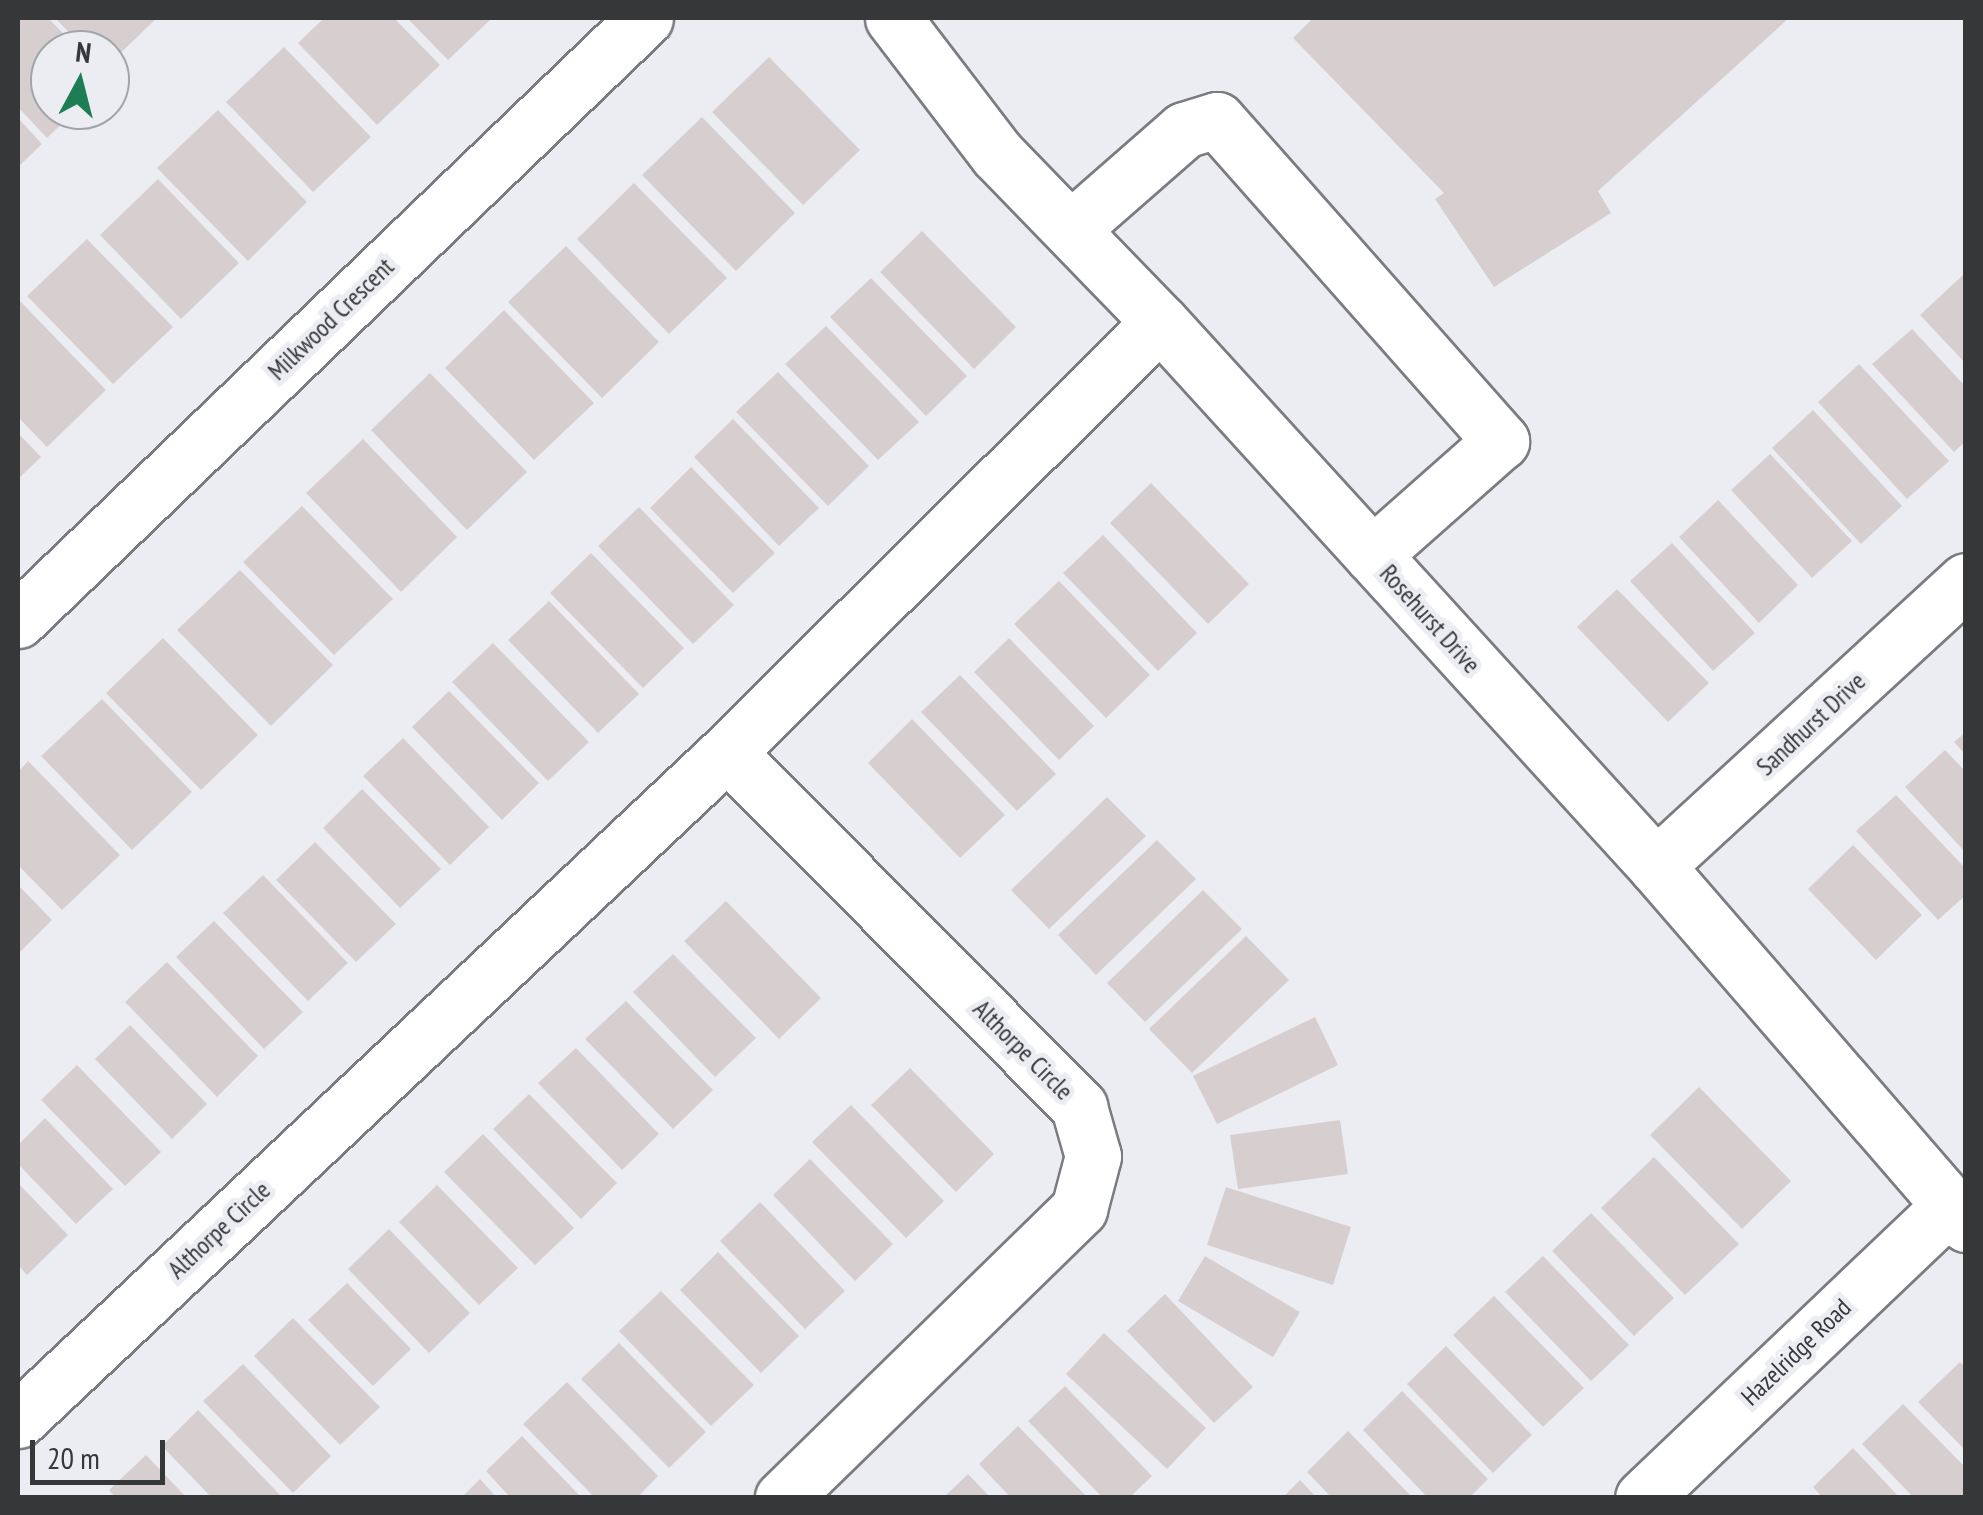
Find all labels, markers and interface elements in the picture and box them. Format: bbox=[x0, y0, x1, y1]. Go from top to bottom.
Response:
north arrow bbox=[30, 30, 130, 130]
text: N bbox=[74, 32, 93, 71]
street label: Milkwood Crescent bbox=[262, 252, 400, 386]
street label: Rosehurst Drive bbox=[1374, 559, 1486, 679]
street label: Sandhurst Drive bbox=[1751, 666, 1871, 782]
street label: Althorpe Circle bbox=[967, 994, 1079, 1106]
street label: Althorpe Circle bbox=[162, 1175, 276, 1285]
street label: Hazelridge Road bbox=[1735, 1292, 1857, 1412]
scale bar bbox=[35, 1420, 170, 1482]
text: 20 m bbox=[47, 1438, 100, 1477]

